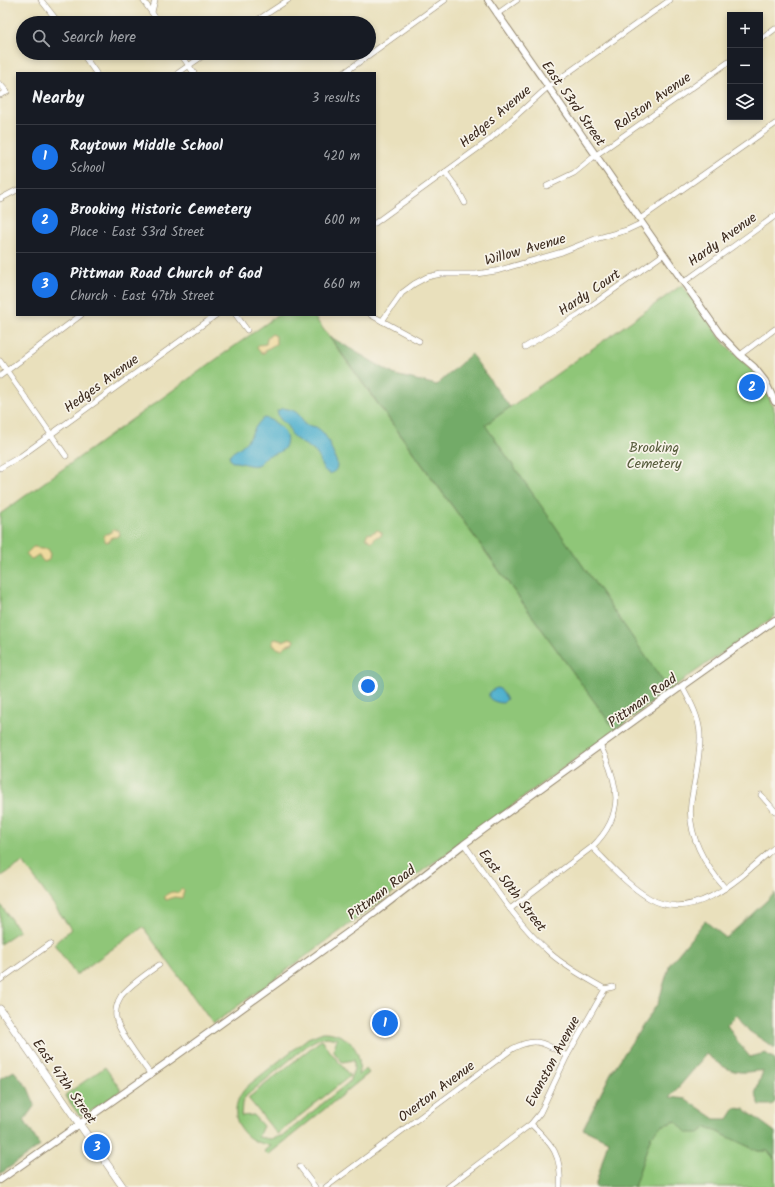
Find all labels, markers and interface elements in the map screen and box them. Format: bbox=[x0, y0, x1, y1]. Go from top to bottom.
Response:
map controls bbox=[727, 12, 763, 120]
button: + bbox=[727, 12, 763, 48]
search box bbox=[16, 16, 376, 60]
text: Search here bbox=[62, 26, 136, 50]
icon: search bbox=[30, 27, 52, 49]
button: − bbox=[727, 48, 763, 84]
street label: East 53rd Street bbox=[535, 56, 611, 151]
street label: Ralston Avenue bbox=[609, 67, 696, 137]
street label: Hedges Avenue bbox=[455, 79, 537, 154]
button: layers bbox=[727, 84, 763, 120]
text: Nearby bbox=[32, 85, 84, 112]
text: 3 results bbox=[312, 88, 360, 109]
text: Raytown Middle School bbox=[70, 134, 223, 158]
text: 1 bbox=[43, 146, 47, 167]
text: 420 m bbox=[323, 146, 360, 167]
text: School bbox=[70, 158, 105, 179]
text: Brooking Historic Cemetery bbox=[70, 198, 251, 222]
street label: Hardy Avenue bbox=[683, 207, 762, 273]
text: 2 bbox=[41, 210, 49, 231]
text: 600 m bbox=[324, 210, 360, 231]
text: Place · East 53rd Street bbox=[70, 222, 204, 243]
street label: Willow Avenue bbox=[482, 228, 569, 272]
text: Pittman Road Church of God bbox=[70, 262, 262, 286]
street label: Hardy Court bbox=[554, 263, 626, 322]
text: 3 bbox=[41, 274, 49, 295]
text: 660 m bbox=[323, 274, 360, 295]
text: Church · East 47th Street bbox=[70, 286, 214, 307]
street label: Hedges Avenue bbox=[59, 349, 144, 419]
pin: 2 bbox=[739, 372, 765, 402]
park label: Brooking Cemetery bbox=[626, 437, 682, 475]
street label: Pittman Road bbox=[604, 668, 682, 733]
your location bbox=[358, 676, 378, 696]
street label: East 50th Street bbox=[473, 844, 552, 937]
street label: Pittman Road bbox=[343, 859, 421, 926]
pin: 1 bbox=[372, 1008, 398, 1038]
street label: Evanston Avenue bbox=[520, 1011, 586, 1111]
street label: East 47th Street bbox=[27, 1034, 102, 1129]
street label: Overton Avenue bbox=[393, 1055, 480, 1128]
pin: 3 bbox=[84, 1132, 110, 1162]

